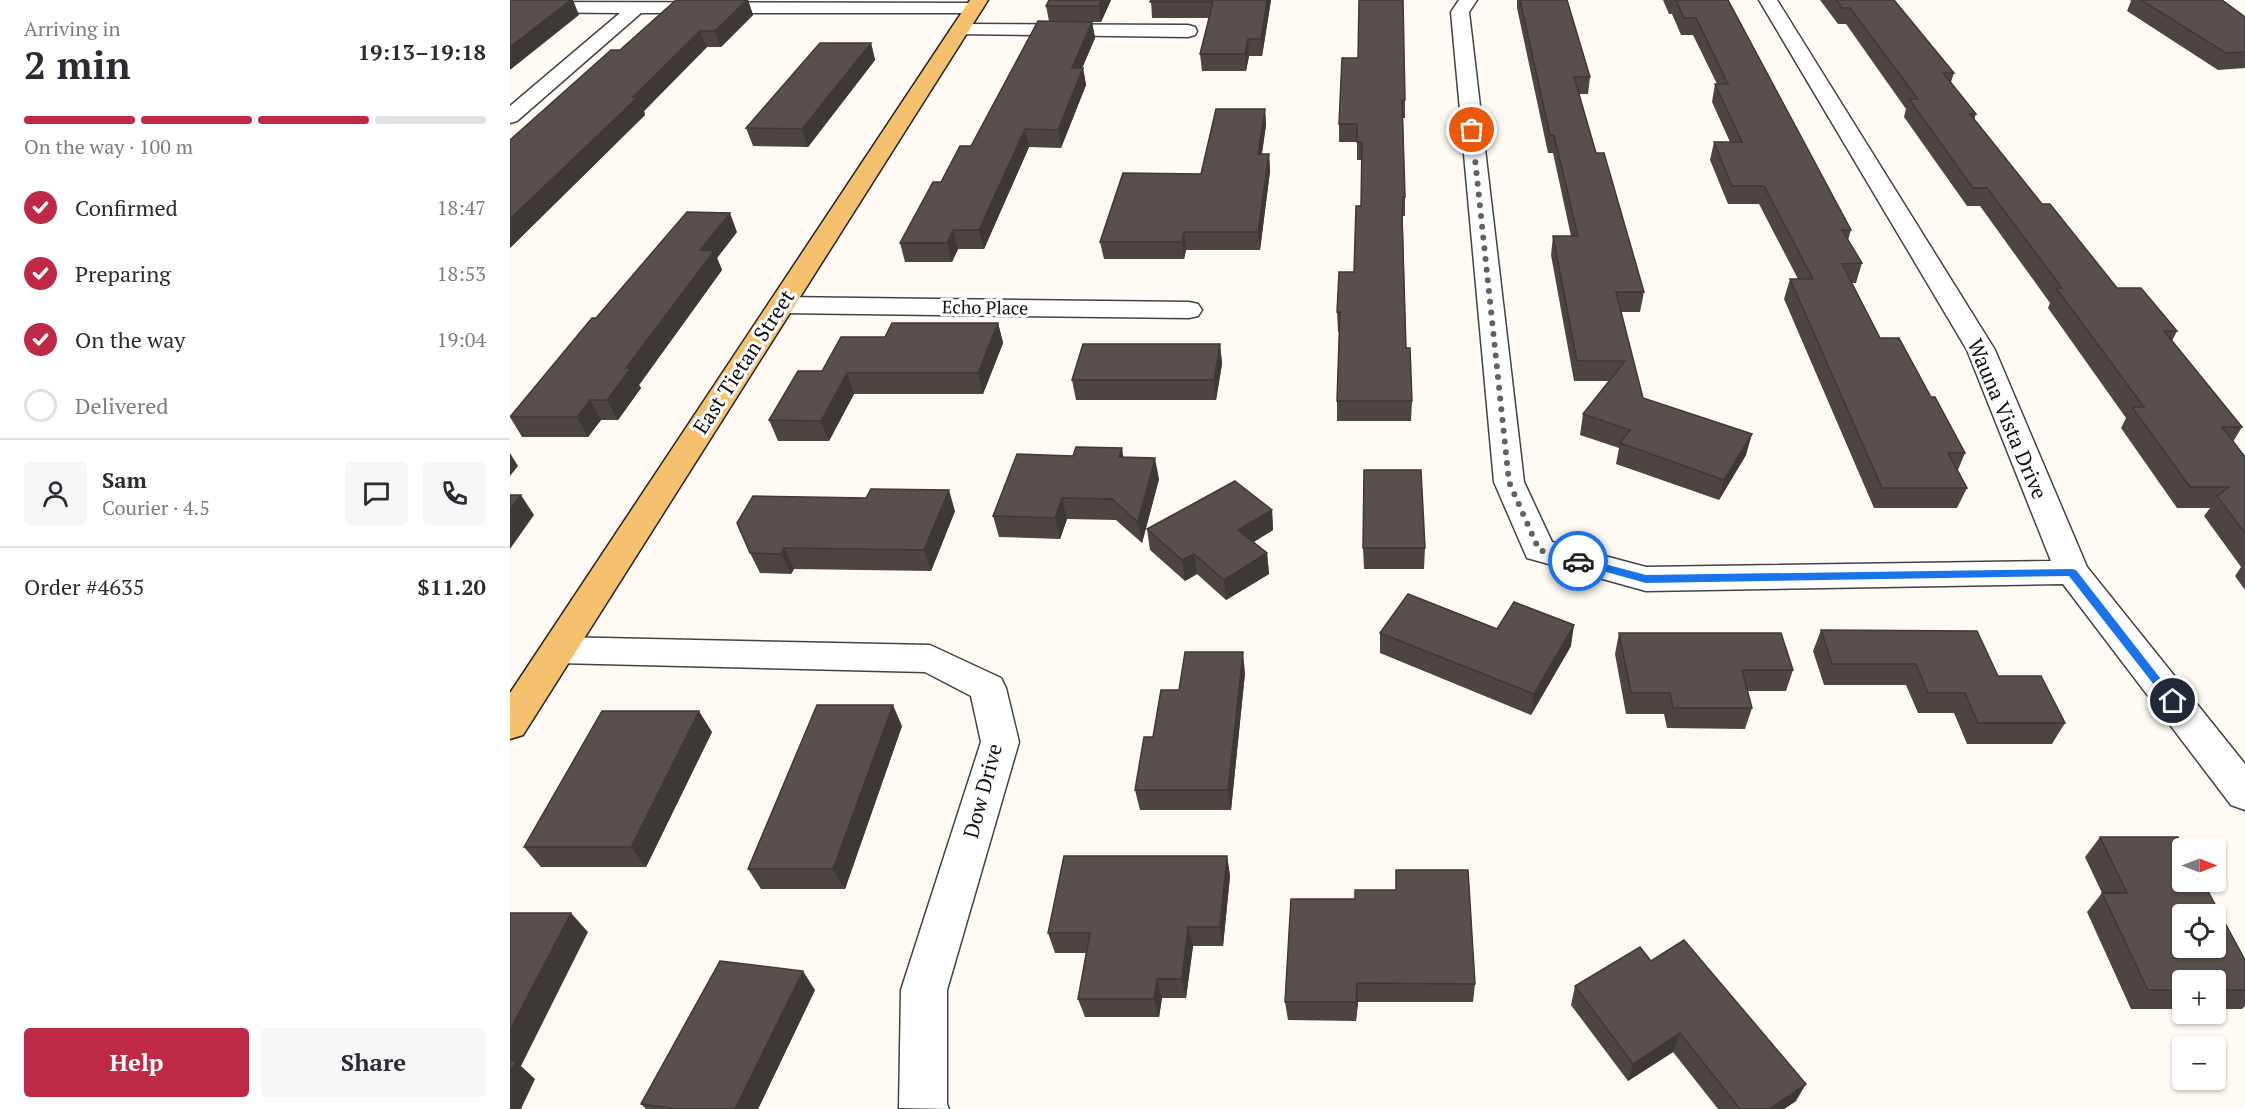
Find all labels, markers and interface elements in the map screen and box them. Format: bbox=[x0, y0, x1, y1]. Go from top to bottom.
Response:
text: Arriving in bbox=[24, 15, 120, 42]
text: 19:13–19:18 bbox=[358, 37, 486, 66]
text: 2 min bbox=[24, 38, 131, 90]
pin bbox=[1446, 104, 1497, 155]
icon: bag bbox=[1455, 113, 1488, 146]
text: On the way · 100 m bbox=[24, 133, 193, 160]
icon: check bbox=[24, 191, 57, 224]
text: Confirmed bbox=[75, 193, 178, 222]
text: 18:47 bbox=[437, 194, 486, 221]
icon: check bbox=[24, 257, 57, 290]
text: Preparing bbox=[75, 259, 171, 288]
text: 18:53 bbox=[437, 260, 486, 287]
street label: East Tietan Street bbox=[686, 284, 800, 439]
street label: Echo Place bbox=[942, 294, 1028, 320]
icon: check bbox=[24, 323, 57, 356]
text: On the way bbox=[75, 325, 185, 354]
text: 19:04 bbox=[437, 326, 486, 353]
street label: Wauna Vista Drive bbox=[1961, 334, 2054, 503]
text: Delivered bbox=[75, 391, 168, 420]
button: person bbox=[24, 462, 87, 525]
button: chat bbox=[345, 462, 408, 525]
button: phone bbox=[423, 462, 486, 525]
text: Sam bbox=[102, 465, 147, 494]
text: Courier · 4.5 bbox=[102, 494, 210, 521]
courier bbox=[1548, 531, 1608, 591]
icon: car bbox=[1562, 545, 1595, 578]
text: Order #4635 bbox=[24, 572, 144, 601]
text: $11.20 bbox=[417, 572, 486, 601]
pin bbox=[2147, 675, 2198, 726]
icon: home bbox=[2156, 684, 2189, 717]
street label: Dow Drive bbox=[956, 740, 1008, 841]
north arrow bbox=[2172, 838, 2226, 892]
map controls bbox=[2172, 838, 2226, 1090]
button: locate bbox=[2172, 904, 2226, 958]
button: + bbox=[2172, 970, 2226, 1024]
button: Help bbox=[24, 1028, 249, 1097]
button: Share bbox=[261, 1028, 486, 1097]
button: − bbox=[2172, 1036, 2226, 1090]

